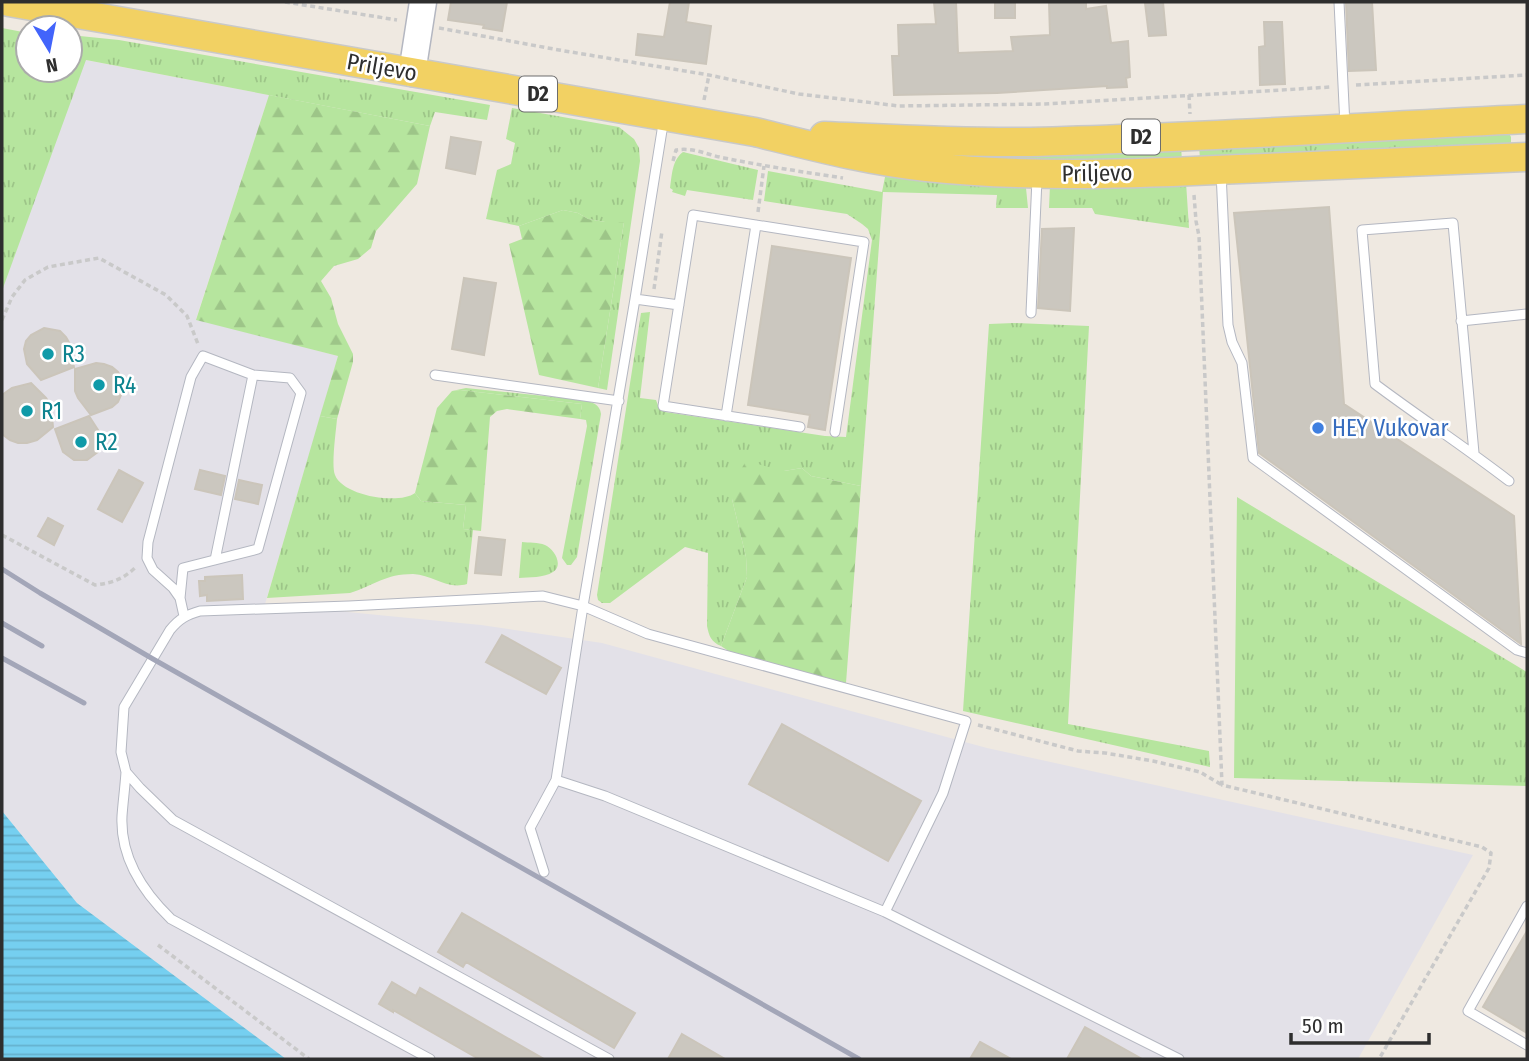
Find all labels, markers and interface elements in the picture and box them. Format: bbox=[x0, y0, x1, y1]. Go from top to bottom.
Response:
north arrow bbox=[14, 14, 84, 84]
street label: Priljevo bbox=[345, 47, 419, 87]
text: N bbox=[44, 53, 59, 78]
road number: D2 bbox=[519, 76, 557, 112]
road number: D2 bbox=[1122, 120, 1160, 154]
street label: Priljevo bbox=[1061, 158, 1133, 188]
place label: R3 bbox=[62, 340, 85, 368]
marker: R3 bbox=[40, 346, 56, 362]
place label: R4 bbox=[113, 371, 136, 399]
marker: R4 bbox=[91, 377, 107, 393]
place label: R1 bbox=[41, 397, 62, 425]
marker: R1 bbox=[19, 403, 35, 419]
place label: HEY Vukovar bbox=[1332, 414, 1448, 442]
marker: HEY Vukovar bbox=[1310, 420, 1326, 436]
place label: R2 bbox=[95, 428, 118, 456]
marker: R2 bbox=[73, 434, 89, 450]
scale bar bbox=[1291, 1002, 1429, 1046]
text: 50 m bbox=[1302, 1013, 1344, 1039]

